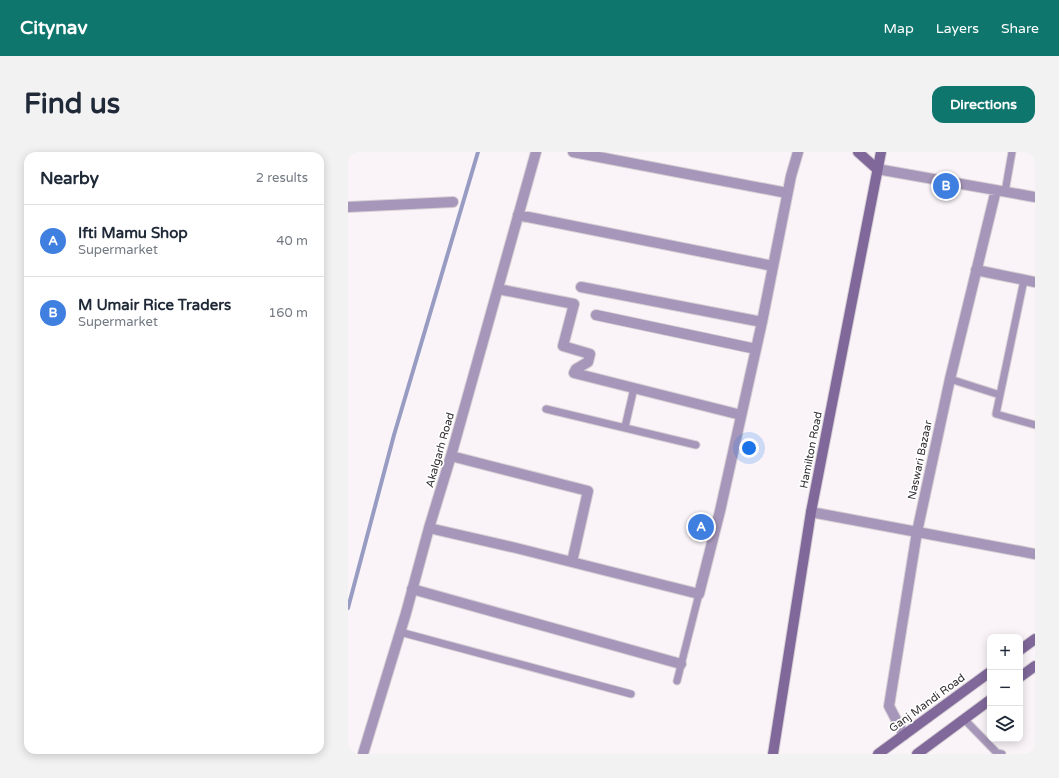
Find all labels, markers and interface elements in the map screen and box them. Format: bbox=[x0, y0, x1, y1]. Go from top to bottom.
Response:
text: Citynav bbox=[20, 17, 87, 39]
text: Map bbox=[884, 20, 914, 37]
text: Layers bbox=[936, 20, 979, 37]
text: Share bbox=[1001, 20, 1039, 37]
button: Directions bbox=[932, 86, 1035, 123]
text: Find us bbox=[24, 87, 120, 121]
text: Nearby bbox=[40, 168, 99, 189]
text: 2 results bbox=[256, 170, 308, 186]
pin: B bbox=[933, 171, 959, 201]
text: Ifti Mamu Shop bbox=[78, 224, 188, 242]
text: A bbox=[48, 233, 58, 249]
text: 40 m bbox=[276, 233, 308, 249]
text: Supermarket bbox=[78, 242, 158, 258]
text: M Umair Rice Traders bbox=[78, 296, 231, 314]
text: B bbox=[48, 305, 58, 321]
text: 160 m bbox=[268, 305, 308, 321]
text: Supermarket bbox=[78, 314, 158, 330]
street label: Hamilton Road bbox=[797, 410, 825, 490]
street label: Akalgarh Road bbox=[423, 411, 457, 489]
street label: Naswari Bazaar bbox=[905, 418, 935, 501]
your location bbox=[739, 438, 759, 458]
pin: A bbox=[688, 512, 714, 542]
map controls bbox=[987, 634, 1023, 742]
button: + bbox=[987, 634, 1023, 670]
button: − bbox=[987, 670, 1023, 706]
street label: Ganj Mandi Road bbox=[887, 671, 967, 735]
button: layers bbox=[987, 706, 1023, 742]

